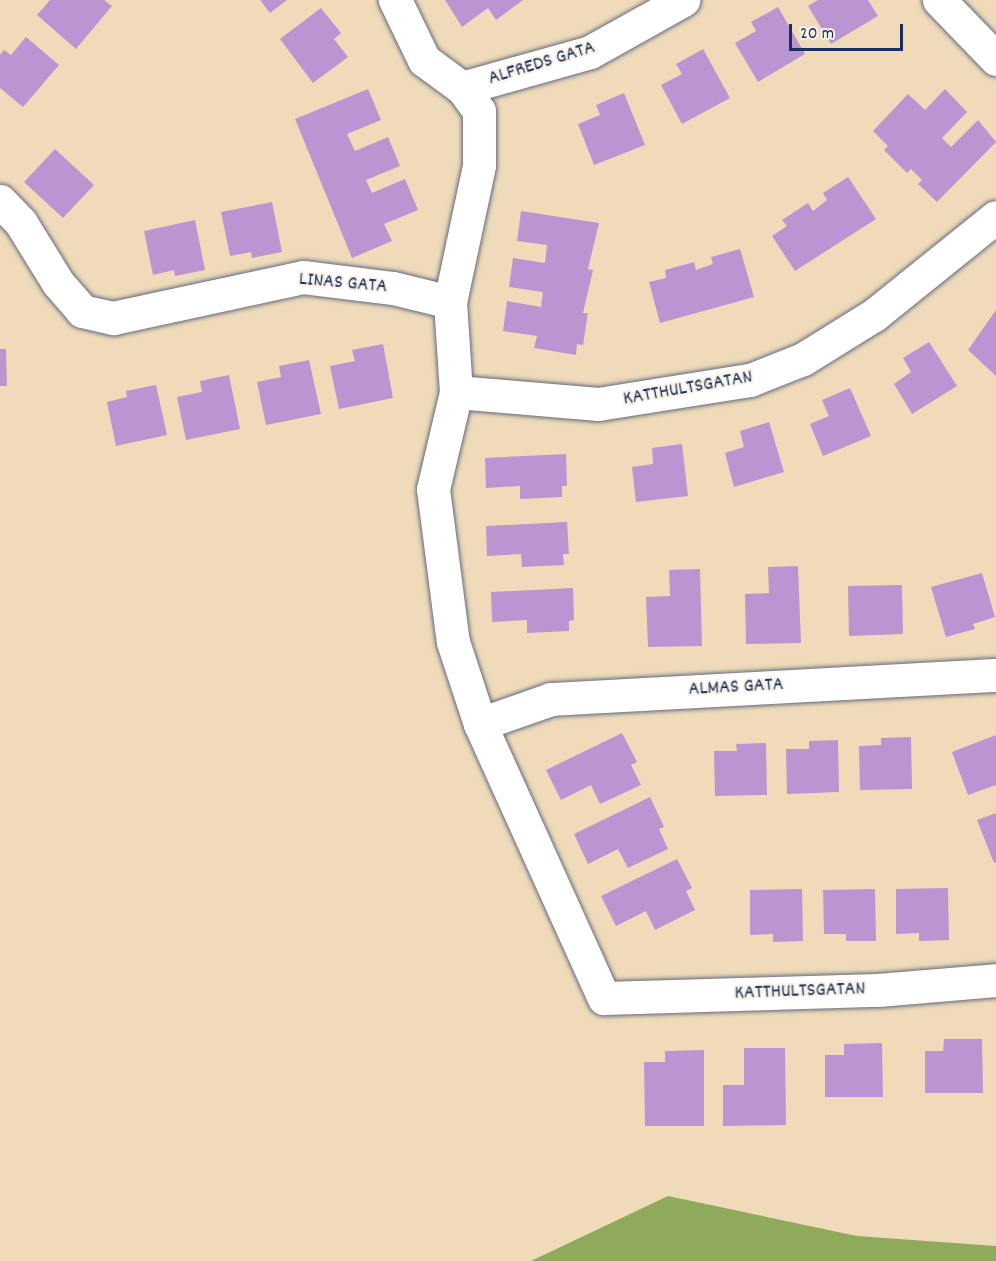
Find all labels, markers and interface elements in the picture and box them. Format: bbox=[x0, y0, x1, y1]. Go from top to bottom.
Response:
scale bar bbox=[792, 12, 906, 50]
text: 20 m bbox=[800, 22, 834, 47]
street label: ALFREDS GATA bbox=[486, 36, 598, 92]
street label: LINAS GATA bbox=[298, 268, 388, 300]
street label: KATTHULTSGATAN bbox=[621, 366, 755, 412]
street label: ALMAS GATA bbox=[688, 674, 784, 702]
street label: KATTHULTSGATAN bbox=[734, 978, 866, 1006]

